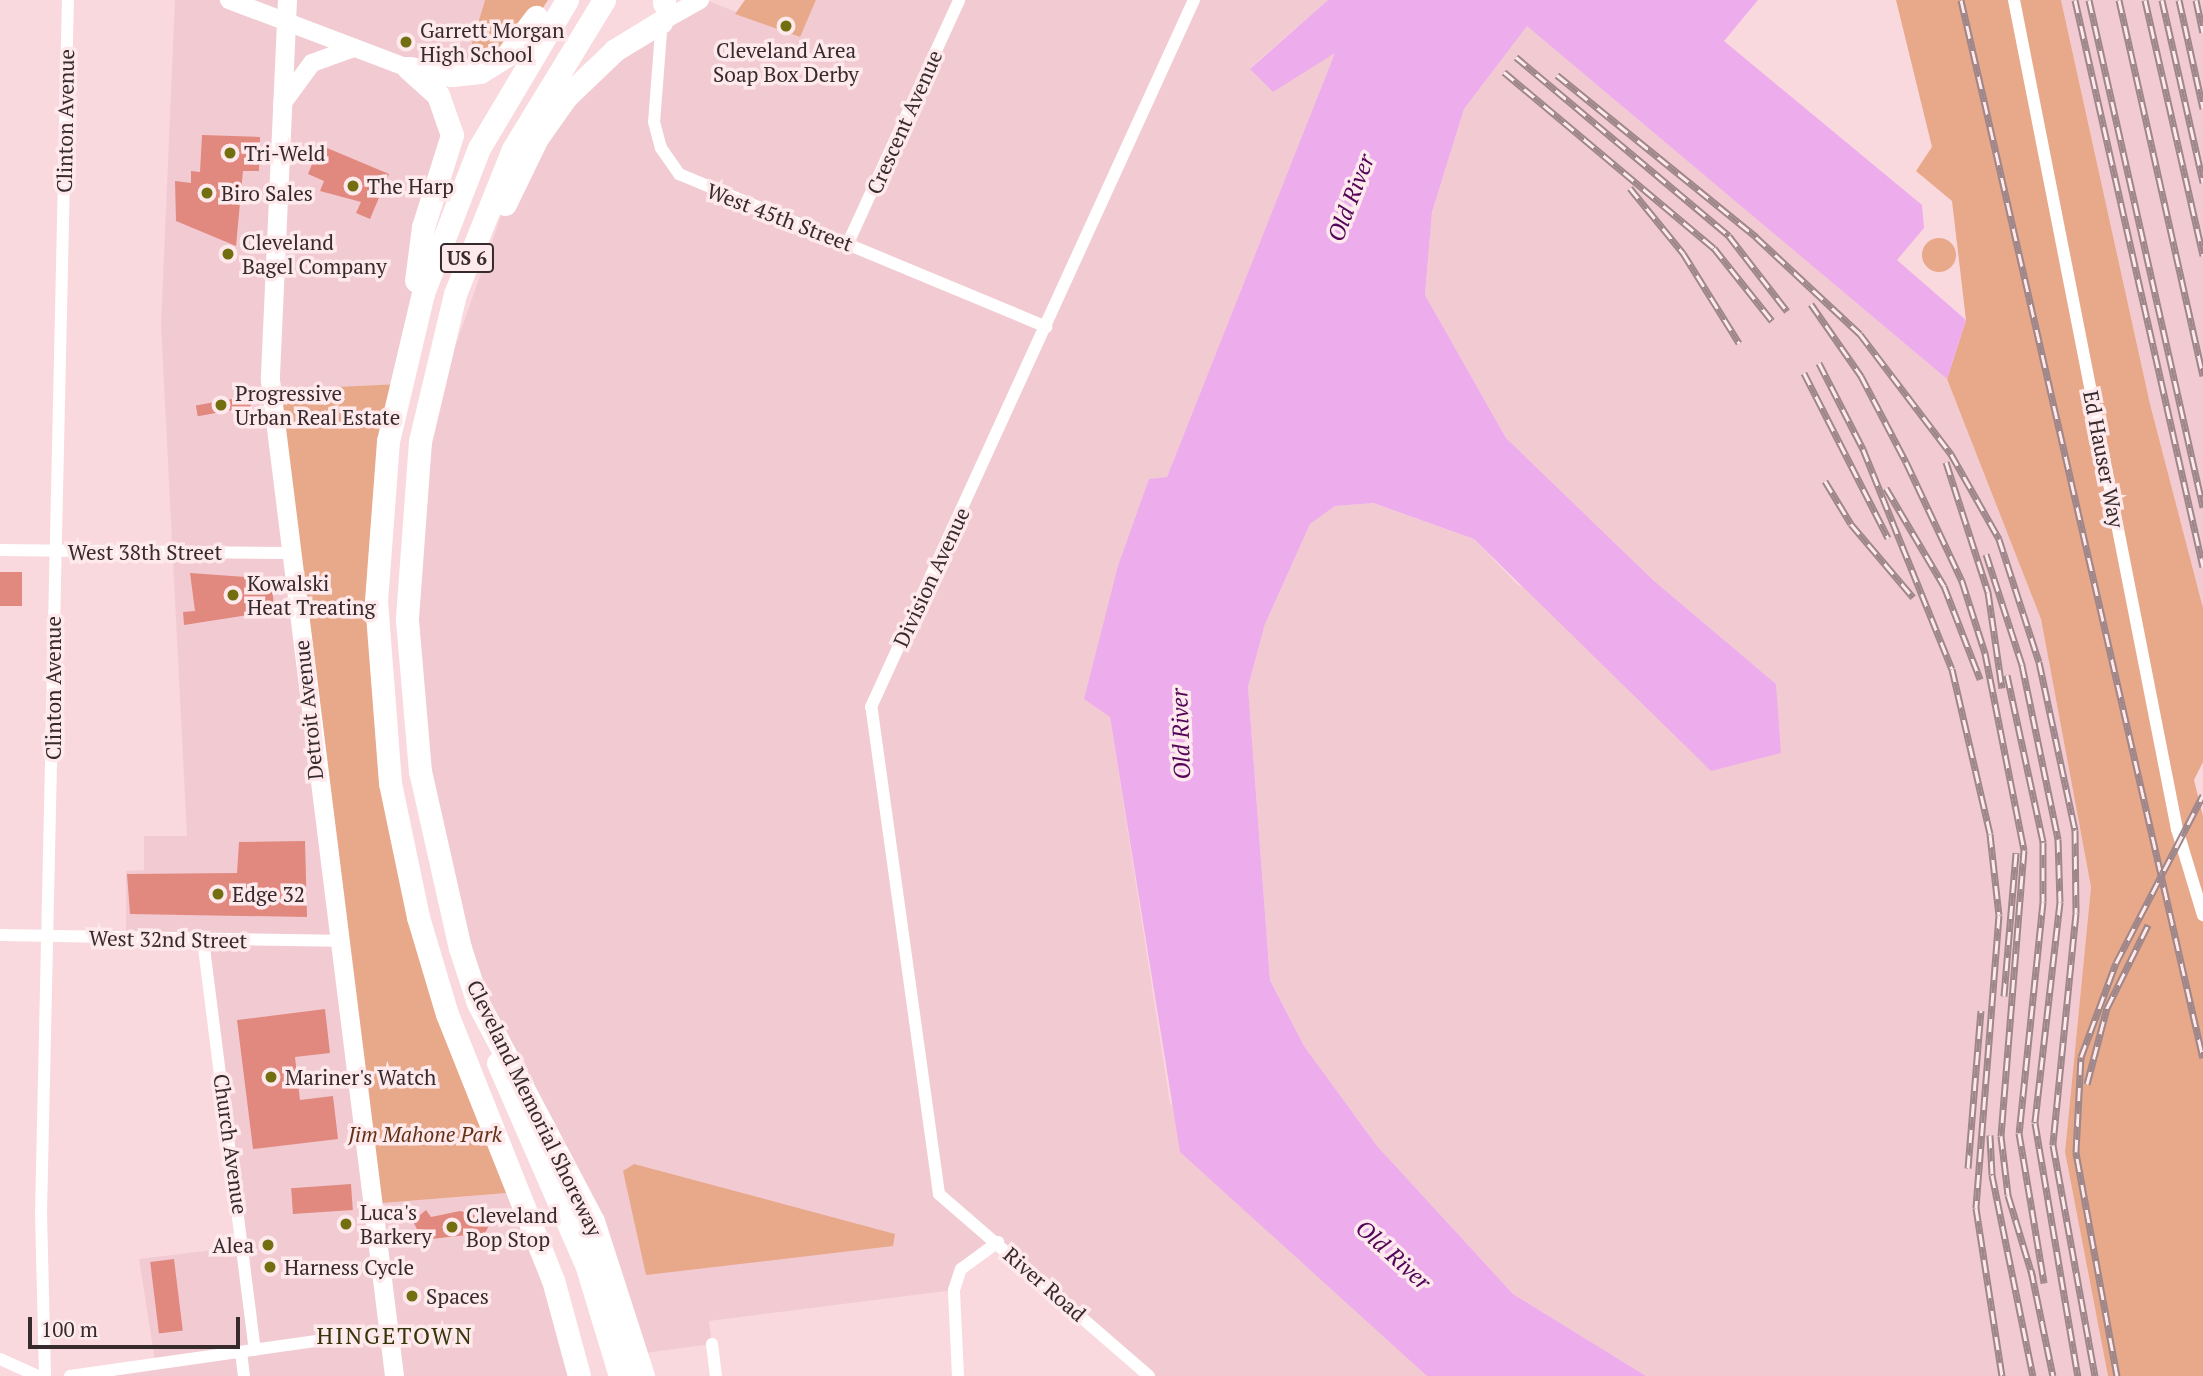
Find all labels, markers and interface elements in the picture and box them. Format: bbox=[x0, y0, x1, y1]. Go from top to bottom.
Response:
place label: Garrett Morgan High School bbox=[420, 17, 564, 67]
marker: Cleveland Area Soap Box Derby bbox=[778, 18, 794, 34]
marker: Garrett Morgan High School bbox=[398, 34, 414, 50]
place label: Cleveland Area Soap Box Derby bbox=[713, 37, 859, 87]
street label: Crescent Avenue bbox=[861, 46, 947, 198]
street label: Clinton Avenue bbox=[51, 49, 79, 193]
place label: Tri-Weld bbox=[244, 140, 325, 166]
marker: Tri-Weld bbox=[222, 145, 238, 161]
water label: Old River bbox=[1322, 151, 1380, 245]
place label: The Harp bbox=[367, 173, 454, 199]
marker: The Harp bbox=[345, 178, 361, 194]
street label: West 45th Street bbox=[703, 178, 857, 256]
place label: Biro Sales bbox=[221, 180, 313, 206]
marker: Biro Sales bbox=[199, 185, 215, 201]
place label: Cleveland Bagel Company bbox=[242, 229, 387, 279]
road number: US 6 bbox=[439, 242, 495, 274]
marker: Cleveland Bagel Company bbox=[220, 246, 236, 262]
place label: Progressive Urban Real Estate bbox=[235, 380, 400, 430]
street label: Ed Hauser Way bbox=[2078, 388, 2130, 530]
marker: Progressive Urban Real Estate bbox=[213, 397, 229, 413]
street label: Division Avenue bbox=[888, 503, 974, 651]
street label: West 38th Street bbox=[68, 539, 222, 565]
place label: Kowalski Heat Treating bbox=[247, 570, 376, 620]
marker: Kowalski Heat Treating bbox=[225, 587, 241, 603]
street label: Clinton Avenue bbox=[40, 616, 66, 760]
street label: Detroit Avenue bbox=[288, 639, 328, 781]
water label: Old River bbox=[1166, 688, 1196, 780]
place label: Edge 32 bbox=[232, 881, 305, 907]
marker: Edge 32 bbox=[210, 886, 226, 902]
street label: West 32nd Street bbox=[89, 925, 247, 953]
street label: Cleveland Memorial Shoreway bbox=[462, 976, 608, 1240]
place label: Mariner's Watch bbox=[285, 1064, 436, 1090]
marker: Mariner's Watch bbox=[263, 1069, 279, 1085]
street label: Church Avenue bbox=[209, 1072, 253, 1216]
park label: Jim Mahone Park bbox=[348, 1121, 502, 1147]
place label: Luca's Barkery bbox=[360, 1199, 432, 1249]
place label: Cleveland Bop Stop bbox=[466, 1202, 558, 1252]
water label: Old River bbox=[1350, 1214, 1436, 1296]
marker: Luca's Barkery bbox=[338, 1216, 354, 1232]
marker: Cleveland Bop Stop bbox=[444, 1219, 460, 1235]
place label: Alea bbox=[212, 1232, 254, 1258]
marker: Alea bbox=[260, 1237, 276, 1253]
street label: River Road bbox=[999, 1242, 1091, 1326]
place label: Harness Cycle bbox=[284, 1254, 414, 1280]
marker: Harness Cycle bbox=[262, 1259, 278, 1275]
place label: Spaces bbox=[426, 1283, 489, 1309]
marker: Spaces bbox=[404, 1288, 420, 1304]
scale bar bbox=[32, 1302, 243, 1346]
text: 100 m bbox=[41, 1315, 98, 1343]
district label: HINGETOWN bbox=[318, 1322, 472, 1350]

